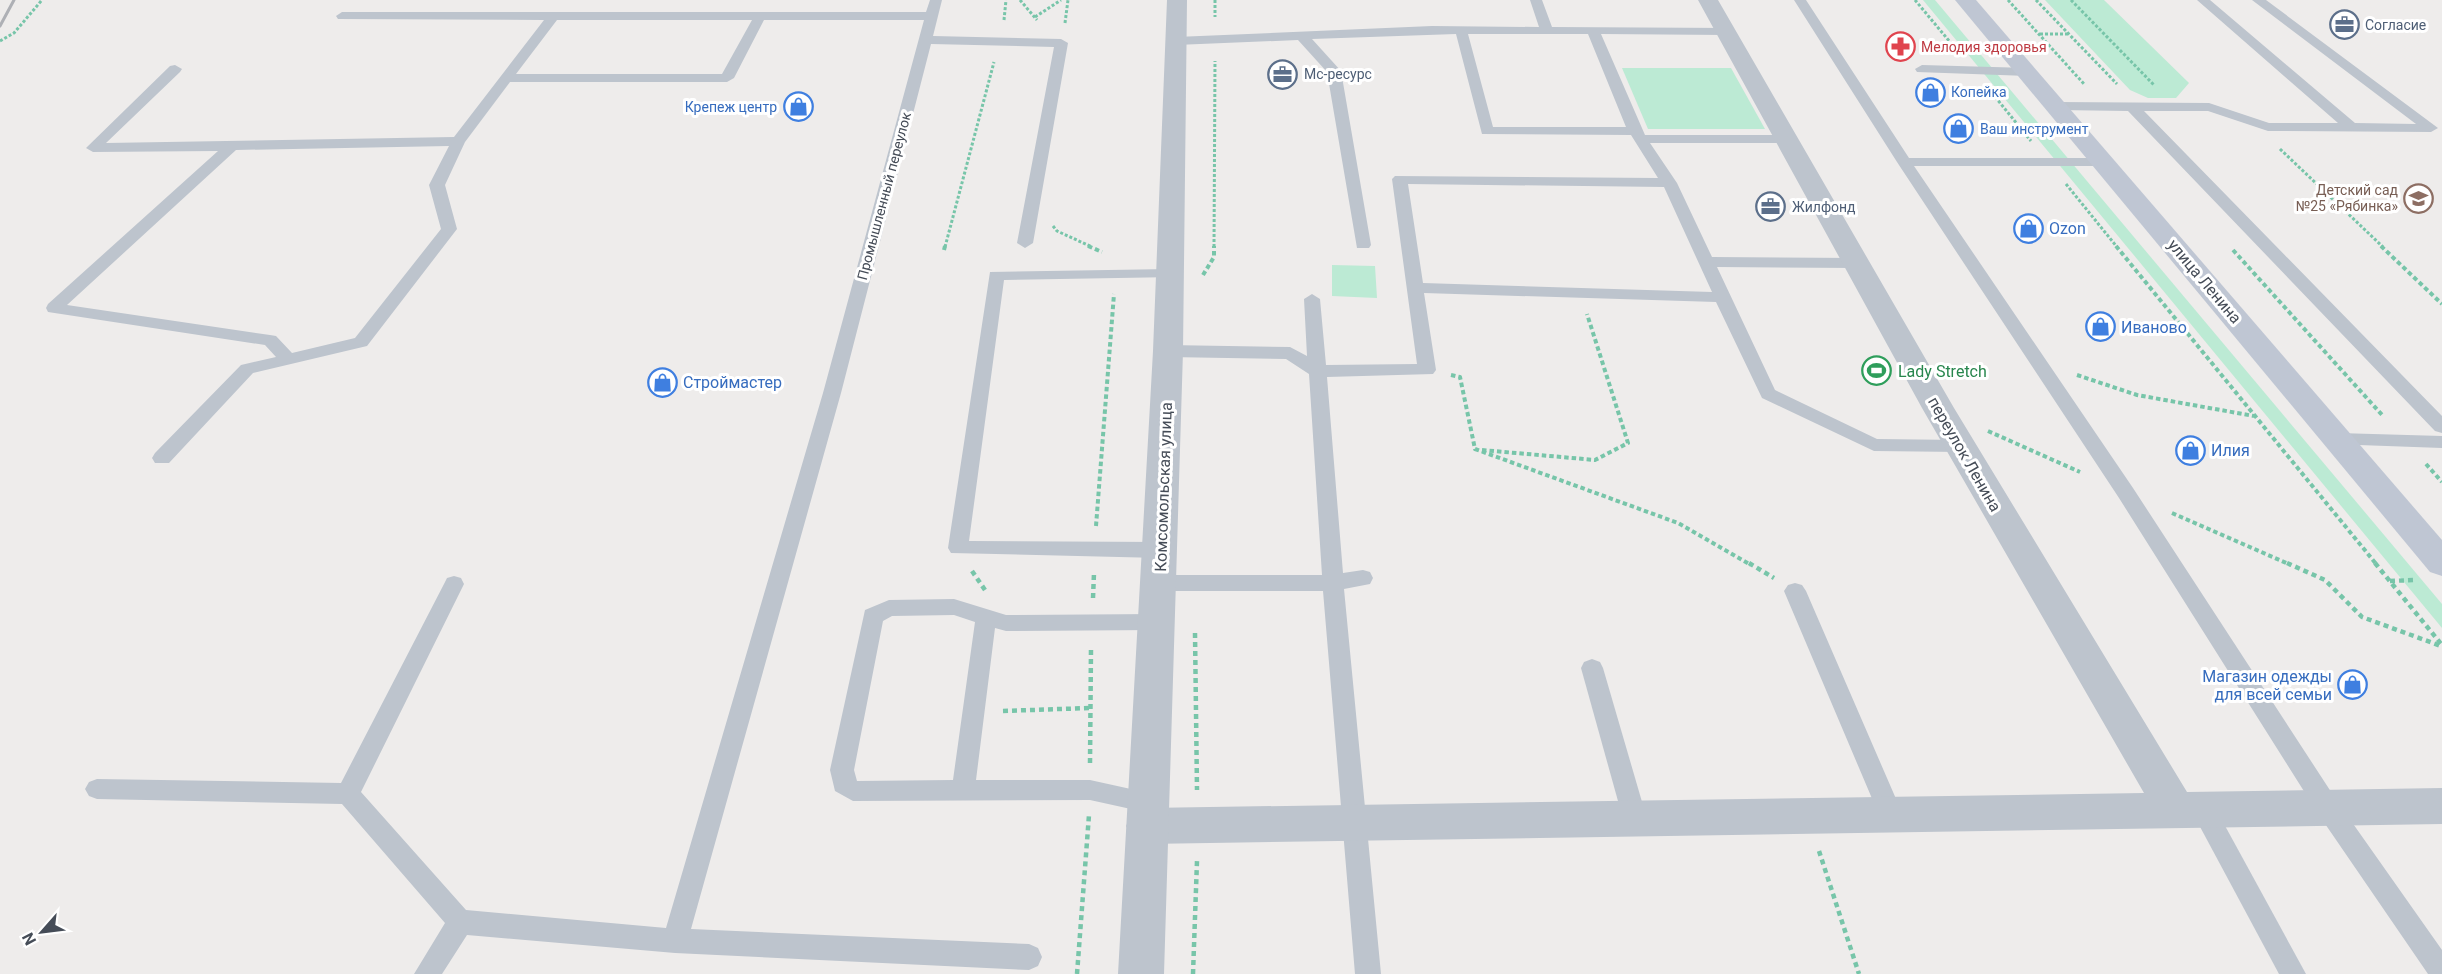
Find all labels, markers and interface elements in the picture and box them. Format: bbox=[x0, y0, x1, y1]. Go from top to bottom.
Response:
office icon: Согласие bbox=[2328, 9, 2360, 41]
place label: Согласие bbox=[2365, 17, 2426, 33]
pharmacy icon: Мелодия здоровья bbox=[1884, 31, 1916, 63]
place label: Мелодия здоровья bbox=[1921, 39, 2047, 55]
office icon: Мс-ресурс bbox=[1267, 58, 1299, 90]
place label: Мс-ресурс bbox=[1304, 66, 1372, 82]
shop icon: Копейка bbox=[1914, 76, 1946, 108]
place label: Копейка bbox=[1951, 84, 2007, 100]
shop icon: Крепеж центр bbox=[782, 91, 814, 123]
place label: Крепеж центр bbox=[685, 99, 777, 115]
street label: Промышленный переулок bbox=[854, 110, 914, 282]
shop icon: Ваш инструмент bbox=[1943, 113, 1975, 145]
place label: Ваш инструмент bbox=[1980, 121, 2089, 137]
place label: Детский сад №25 «Рябинка» bbox=[2296, 182, 2399, 214]
school or university icon: Детский сад №25 «Рябинка» bbox=[2403, 182, 2435, 214]
office icon: Жилфонд bbox=[1755, 191, 1787, 223]
place label: Жилфонд bbox=[1792, 199, 1856, 215]
shop icon: Ozon bbox=[2012, 212, 2044, 244]
place label: Ozon bbox=[2049, 219, 2086, 238]
street label: улица Ленина bbox=[2164, 235, 2245, 327]
shop icon: Иваново bbox=[2084, 311, 2116, 343]
place label: Иваново bbox=[2121, 318, 2187, 337]
sports icon: Lady Stretch bbox=[1861, 355, 1893, 387]
place label: Lady Stretch bbox=[1898, 362, 1987, 381]
shop icon: Строймастер bbox=[646, 366, 678, 398]
place label: Строймастер bbox=[683, 373, 782, 392]
street label: переулок Ленина bbox=[1924, 393, 2005, 515]
street label: Комсомольская улица bbox=[1151, 402, 1176, 572]
shop icon: Илия bbox=[2174, 434, 2206, 466]
place label: Илия bbox=[2211, 441, 2250, 460]
place label: Магазин одежды для всей семьи bbox=[2202, 667, 2332, 704]
shop icon: Магазин одежды для всей семьи bbox=[2337, 669, 2369, 701]
north arrow bbox=[12, 902, 72, 962]
text: N bbox=[18, 929, 40, 948]

